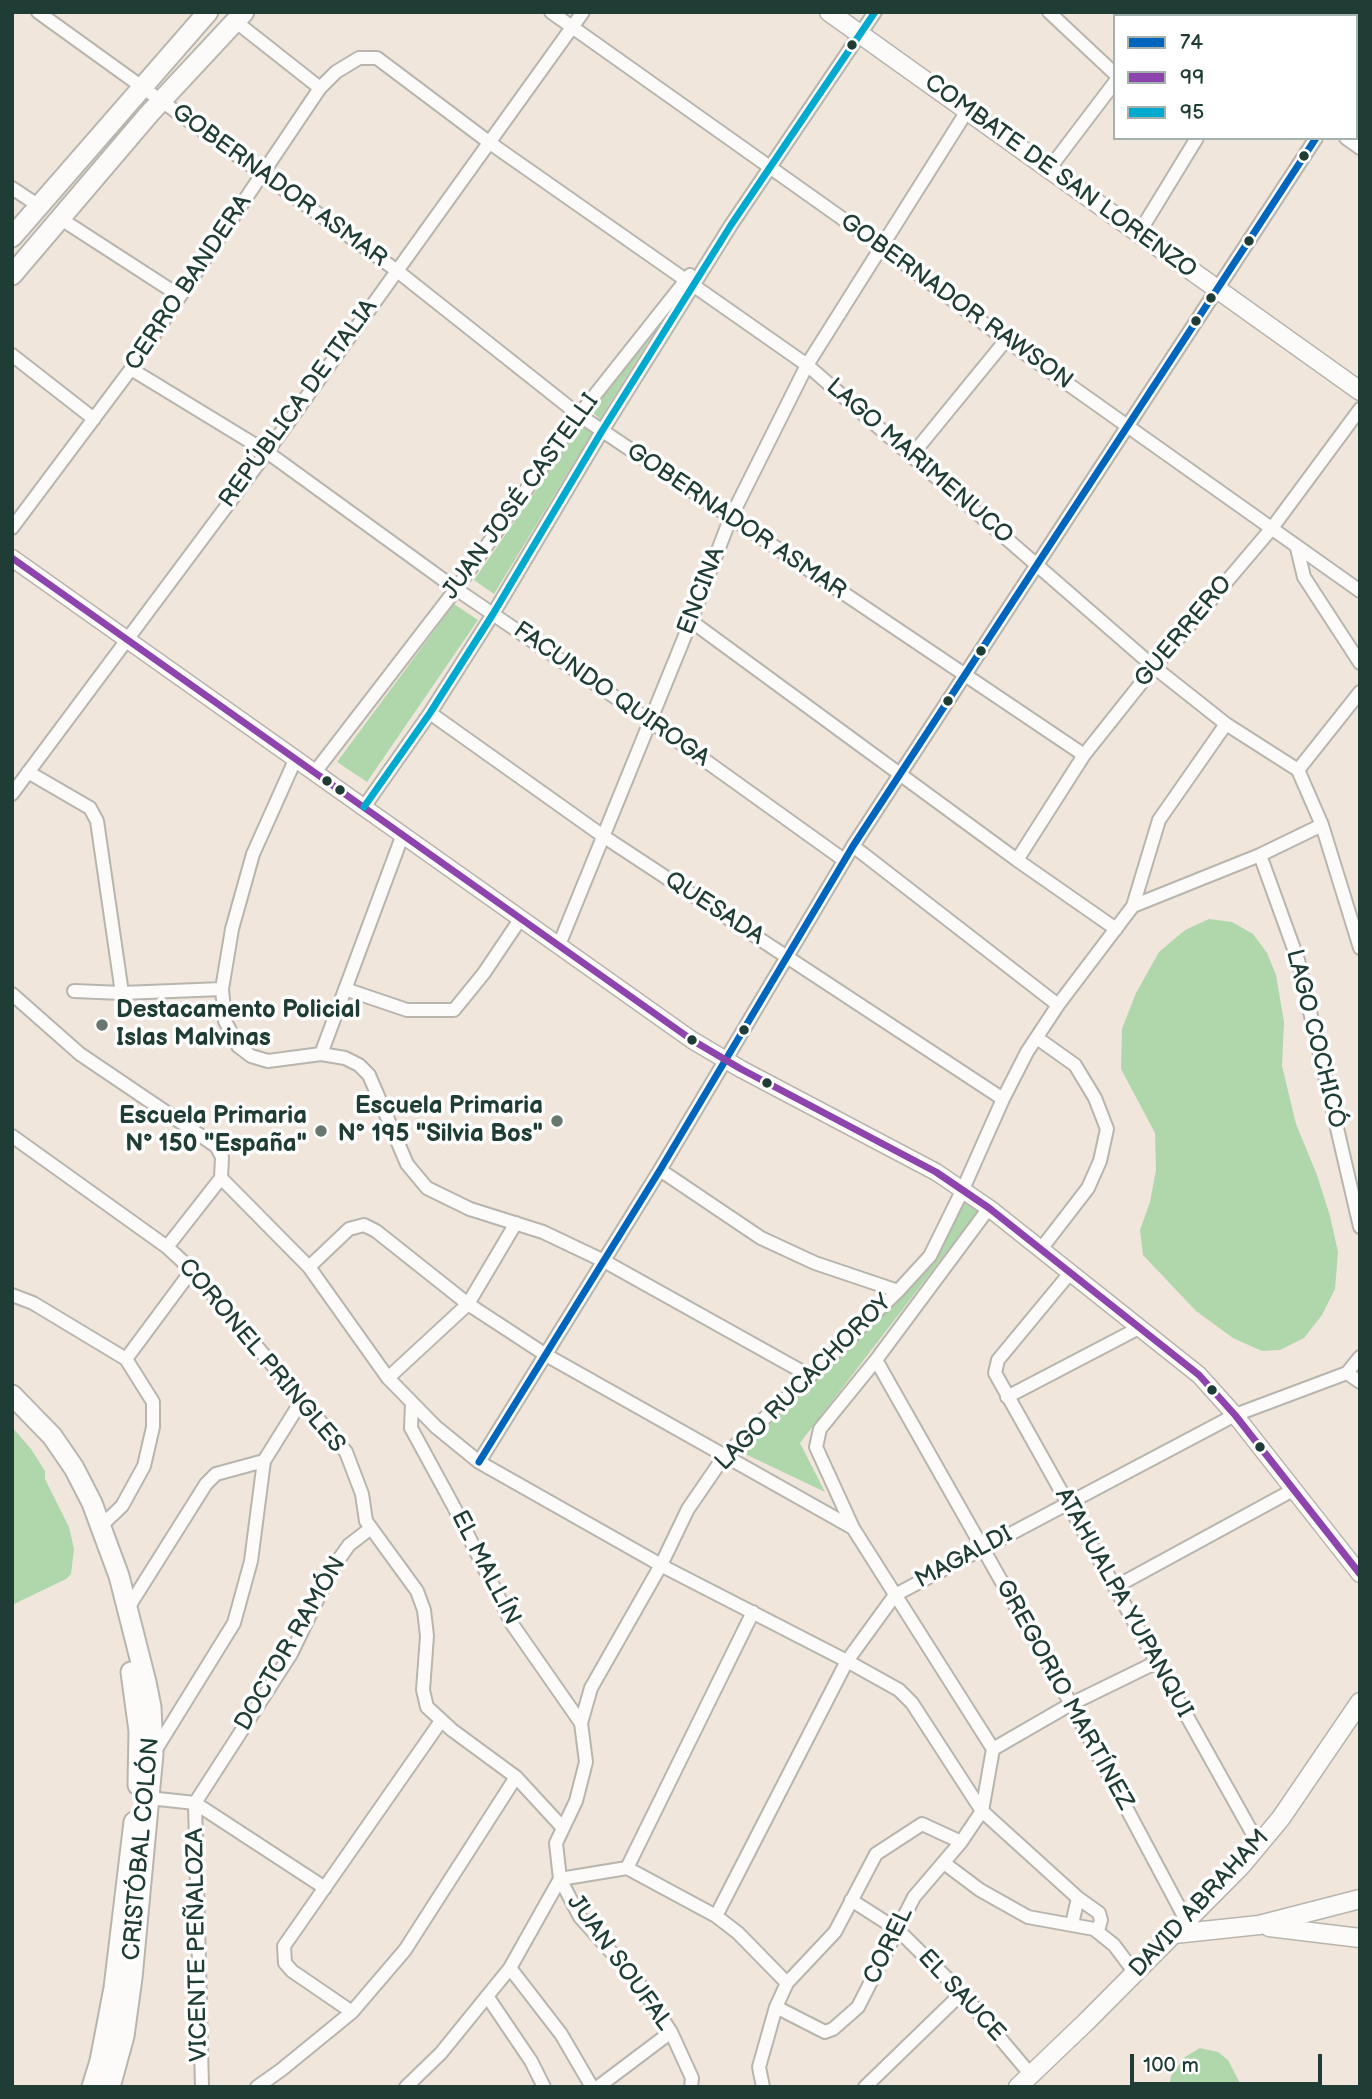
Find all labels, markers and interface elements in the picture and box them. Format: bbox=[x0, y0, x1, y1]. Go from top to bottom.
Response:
legend bbox=[1113, 14, 1358, 140]
text: 74 bbox=[1180, 30, 1203, 55]
unlabelled marker bbox=[845, 38, 859, 52]
text: 99 bbox=[1180, 65, 1204, 90]
street label: COMBATE DE SAN LORENZO bbox=[918, 69, 1202, 285]
street label: GOBERNADOR ASMAR bbox=[166, 98, 392, 274]
text: 95 bbox=[1180, 100, 1204, 125]
unlabelled marker bbox=[1297, 149, 1311, 163]
street label: CERRO BANDERA bbox=[119, 190, 259, 376]
street label: GOBERNADOR RAWSON bbox=[834, 208, 1078, 396]
unlabelled marker bbox=[1242, 234, 1256, 248]
unlabelled marker bbox=[1204, 291, 1218, 305]
street label: REPÚBLICA DE ITALIA bbox=[214, 294, 384, 514]
unlabelled marker bbox=[1189, 314, 1203, 328]
street label: LAGO MARIMENUCO bbox=[820, 373, 1018, 551]
street label: JUAN JOSÉ CASTELLI bbox=[437, 388, 605, 606]
street label: GOBERNADOR ASMAR bbox=[621, 438, 851, 606]
street label: ENCINA bbox=[672, 543, 732, 639]
street label: GUERRERO bbox=[1129, 570, 1239, 694]
street label: FACUNDO QUIROGA bbox=[507, 616, 715, 774]
unlabelled marker bbox=[974, 644, 988, 658]
unlabelled marker bbox=[941, 694, 955, 708]
unlabelled marker bbox=[320, 774, 334, 788]
unlabelled marker bbox=[333, 783, 347, 797]
street label: QUESADA bbox=[659, 866, 769, 952]
street label: LAGO COCHICÓ bbox=[1279, 947, 1351, 1131]
place label: Destacamento Policial Islas Malvinas bbox=[116, 997, 360, 1053]
marker: Destacamento Policial Islas Malvinas bbox=[94, 1017, 110, 1033]
unlabelled marker bbox=[737, 1023, 751, 1037]
unlabelled marker bbox=[685, 1033, 699, 1047]
unlabelled marker bbox=[760, 1076, 774, 1090]
place label: Escuela Primaria N° 195 "Silvia Bos" bbox=[338, 1093, 543, 1149]
place label: Escuela Primaria N° 150 "España" bbox=[119, 1103, 307, 1159]
marker: Escuela Primaria N° 195 "Silvia Bos" bbox=[549, 1113, 565, 1129]
marker: Escuela Primaria N° 150 "España" bbox=[313, 1123, 329, 1139]
street label: CORONEL PRINGLES bbox=[171, 1253, 351, 1459]
street label: LAGO RUCACHOROY bbox=[710, 1289, 898, 1477]
unlabelled marker bbox=[1205, 1383, 1219, 1397]
unlabelled marker bbox=[1253, 1440, 1267, 1454]
street label: ATAHUALPA YUPANQUI bbox=[1048, 1483, 1198, 1723]
street label: EL MALLÍN bbox=[444, 1506, 526, 1630]
street label: MAGALDI bbox=[911, 1520, 1017, 1596]
street label: DOCTOR RAMÓN bbox=[229, 1552, 353, 1736]
street label: GREGORIO MARTÍNEZ bbox=[989, 1575, 1139, 1815]
street label: CRISTÓBAL COLÓN bbox=[118, 1736, 166, 1962]
street label: DAVID ABRAHAM bbox=[1124, 1824, 1276, 1984]
street label: VICENTE PEÑALOZA bbox=[182, 1828, 214, 2062]
street label: JUAN SOUFAL bbox=[560, 1889, 678, 2037]
street label: COREL bbox=[858, 1903, 920, 1989]
street label: EL SAUCE bbox=[911, 1944, 1011, 2048]
scale bar bbox=[1134, 2039, 1326, 2084]
text: 100 m bbox=[1143, 2053, 1199, 2078]

